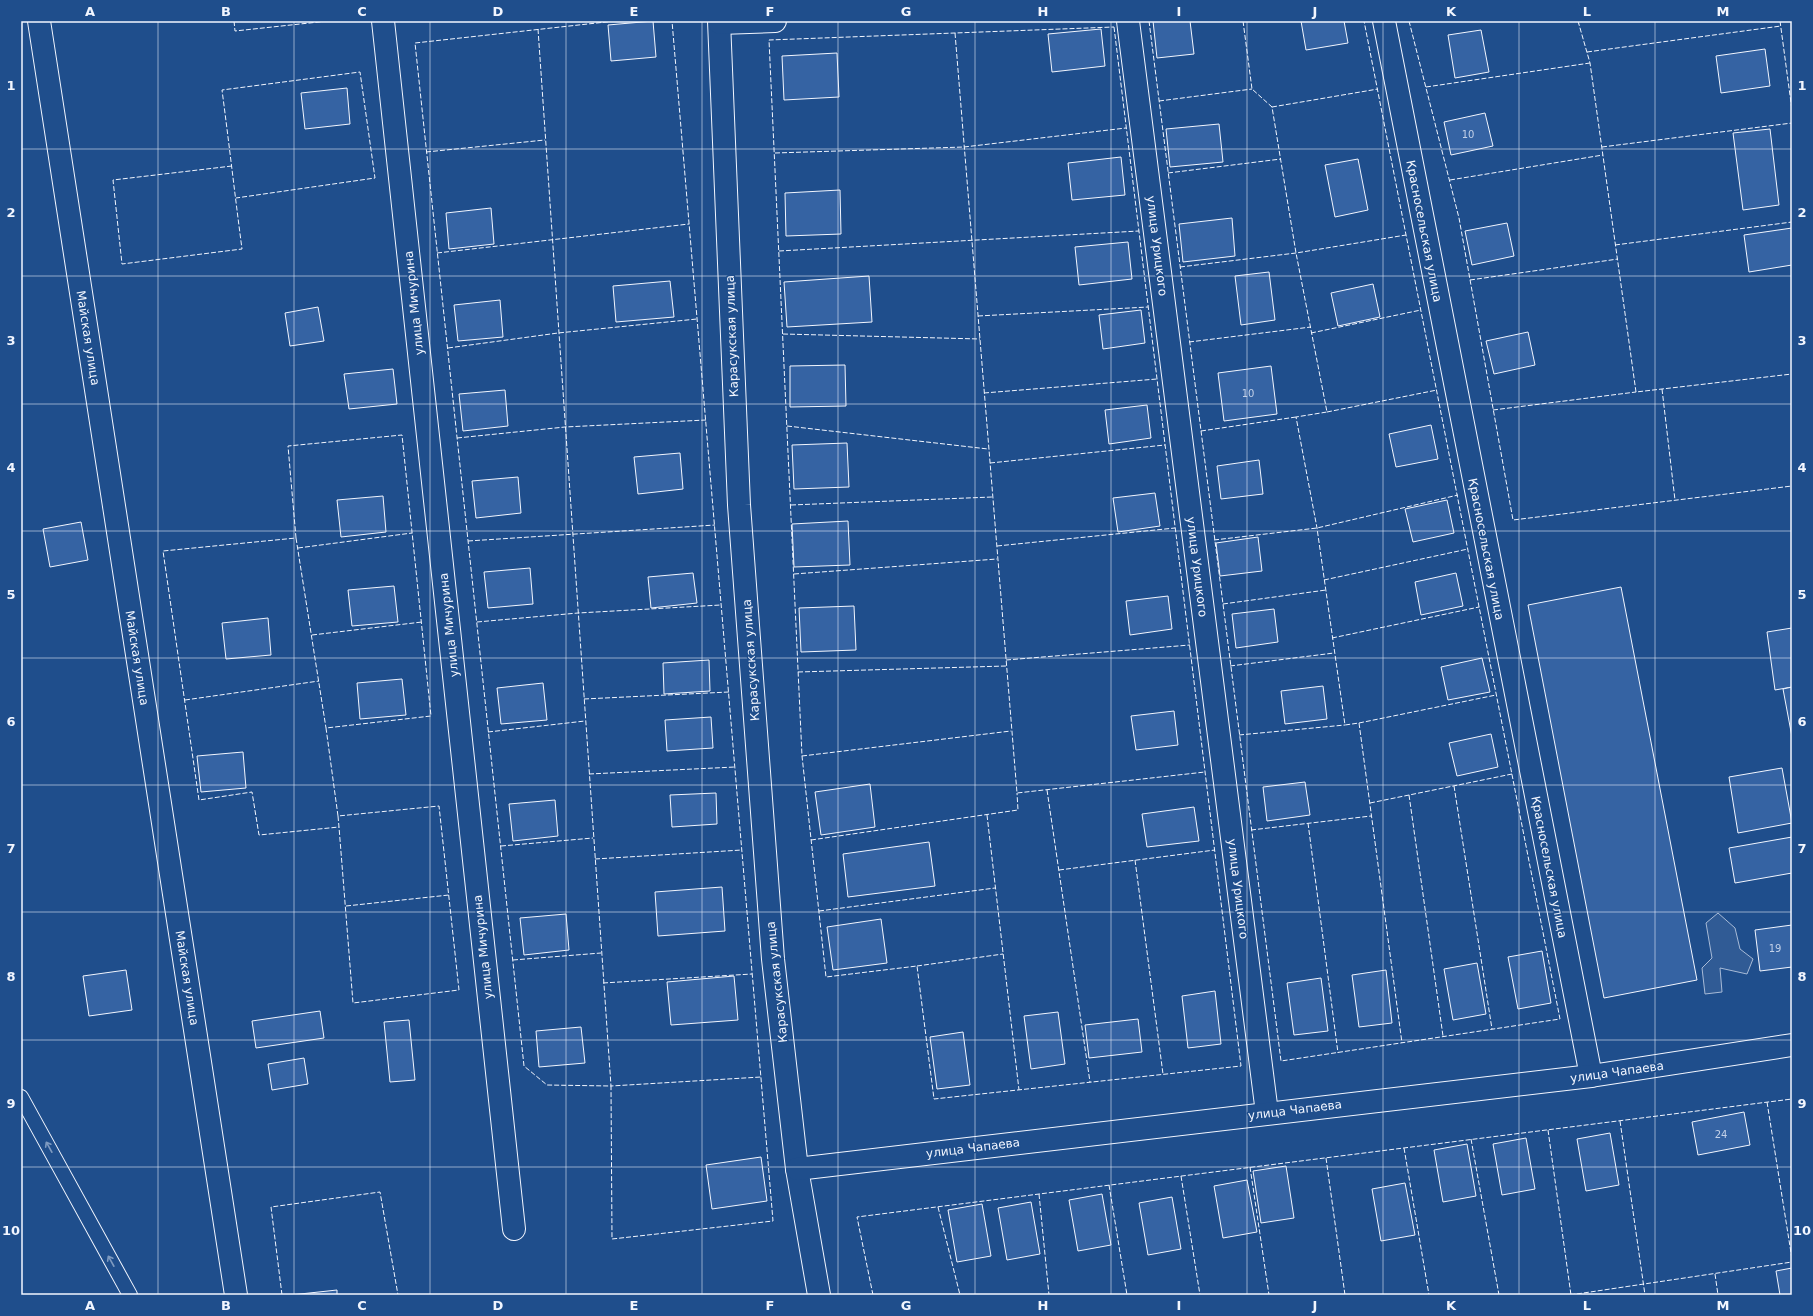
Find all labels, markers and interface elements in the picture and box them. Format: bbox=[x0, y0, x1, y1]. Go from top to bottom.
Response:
text: A bbox=[85, 4, 95, 19]
text: B bbox=[221, 4, 231, 19]
text: C bbox=[357, 4, 367, 19]
text: D bbox=[493, 4, 504, 19]
text: E bbox=[630, 4, 638, 19]
text: F bbox=[766, 4, 774, 19]
text: G bbox=[901, 4, 911, 19]
text: H bbox=[1038, 4, 1048, 19]
text: I bbox=[1177, 4, 1181, 19]
text: J bbox=[1312, 4, 1317, 19]
text: K bbox=[1446, 4, 1457, 19]
text: L bbox=[1583, 4, 1591, 19]
text: M bbox=[1717, 4, 1729, 19]
text: 1 bbox=[6, 78, 16, 93]
text: 1 bbox=[1797, 78, 1807, 93]
house number: 10 bbox=[1462, 129, 1474, 140]
street label: Красносельская улица bbox=[1403, 159, 1445, 303]
street label: улица Урицкого bbox=[1144, 195, 1170, 297]
text: 2 bbox=[6, 205, 16, 220]
text: 2 bbox=[1797, 205, 1807, 220]
street label: улица Мичурина bbox=[402, 250, 426, 356]
street label: Карасукская улица bbox=[723, 275, 741, 397]
street label: Майская улица bbox=[74, 290, 102, 386]
text: 3 bbox=[6, 333, 16, 348]
text: 3 bbox=[1797, 333, 1807, 348]
house number: 10 bbox=[1242, 388, 1254, 399]
text: 4 bbox=[6, 460, 16, 475]
text: 4 bbox=[1797, 460, 1807, 475]
street label: Красносельская улица bbox=[1465, 477, 1507, 621]
street label: улица Урицкого bbox=[1184, 516, 1210, 618]
street label: улица Мичурина bbox=[437, 572, 461, 678]
text: 5 bbox=[6, 587, 16, 602]
text: 5 bbox=[1797, 587, 1807, 602]
street label: Карасукская улица bbox=[740, 599, 762, 721]
street label: Майская улица bbox=[123, 610, 151, 706]
text: 6 bbox=[6, 714, 16, 729]
text: 6 bbox=[1797, 714, 1807, 729]
street label: Красносельская улица bbox=[1528, 795, 1570, 939]
street label: улица Урицкого bbox=[1225, 838, 1251, 940]
text: 7 bbox=[6, 841, 16, 856]
text: 7 bbox=[1797, 841, 1807, 856]
street label: улица Мичурина bbox=[471, 894, 495, 1000]
street label: Карасукская улица bbox=[764, 921, 790, 1043]
street label: Майская улица bbox=[173, 930, 201, 1026]
house number: 19 bbox=[1769, 943, 1781, 954]
text: 8 bbox=[6, 969, 16, 984]
text: 8 bbox=[1797, 969, 1807, 984]
street label: улица Чапаева bbox=[1569, 1058, 1665, 1086]
text: 9 bbox=[6, 1096, 16, 1111]
text: 9 bbox=[1797, 1096, 1807, 1111]
street label: улица Чапаева bbox=[1247, 1097, 1343, 1123]
house number: 24 bbox=[1715, 1129, 1727, 1140]
street label: улица Чапаева bbox=[925, 1135, 1021, 1161]
one-way arrow bbox=[44, 1141, 52, 1153]
text: 10 bbox=[2, 1223, 20, 1238]
text: 10 bbox=[1793, 1223, 1811, 1238]
one-way arrow bbox=[107, 1255, 115, 1267]
text: A bbox=[85, 1298, 95, 1313]
text: B bbox=[221, 1298, 231, 1313]
text: C bbox=[357, 1298, 367, 1313]
text: D bbox=[493, 1298, 504, 1313]
text: E bbox=[630, 1298, 638, 1313]
text: F bbox=[766, 1298, 774, 1313]
text: G bbox=[901, 1298, 911, 1313]
text: H bbox=[1038, 1298, 1048, 1313]
text: I bbox=[1177, 1298, 1181, 1313]
text: J bbox=[1312, 1298, 1317, 1313]
text: K bbox=[1446, 1298, 1457, 1313]
text: L bbox=[1583, 1298, 1591, 1313]
text: M bbox=[1717, 1298, 1729, 1313]

